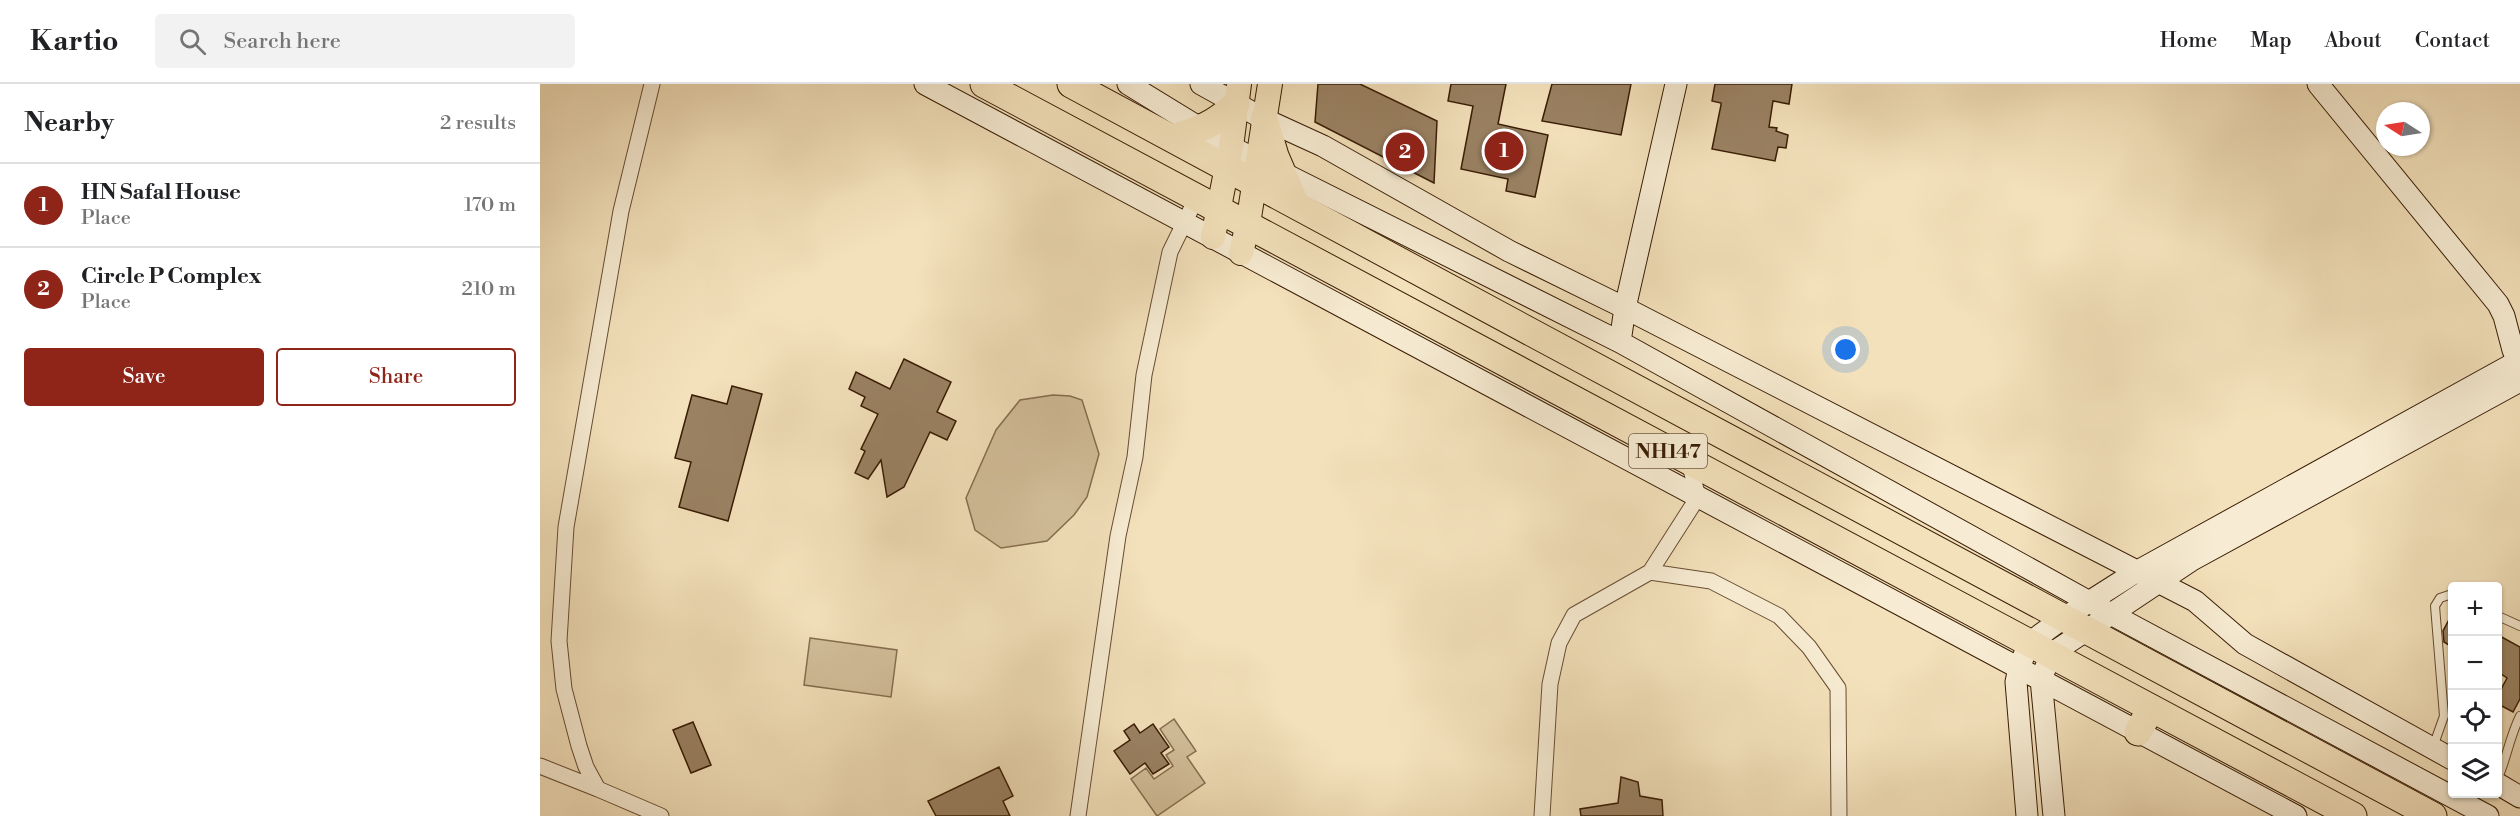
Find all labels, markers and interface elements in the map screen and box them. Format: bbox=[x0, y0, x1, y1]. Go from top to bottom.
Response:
search box bbox=[155, 14, 575, 68]
text: Kartio bbox=[30, 24, 119, 59]
icon: search bbox=[176, 25, 209, 58]
text: Search here bbox=[224, 28, 341, 55]
text: Home bbox=[2160, 28, 2217, 54]
text: Map bbox=[2250, 28, 2292, 54]
text: About bbox=[2325, 28, 2382, 54]
text: Contact bbox=[2415, 28, 2490, 54]
north arrow bbox=[2376, 102, 2430, 156]
text: Nearby bbox=[24, 107, 114, 139]
text: 2 results bbox=[440, 111, 516, 136]
pin: 1 bbox=[1484, 128, 1524, 174]
pin: 2 bbox=[1386, 130, 1424, 174]
text: HN Safal House bbox=[81, 179, 241, 206]
text: 1 bbox=[39, 193, 48, 218]
text: 170 m bbox=[464, 193, 516, 218]
text: Place bbox=[81, 206, 131, 231]
text: Circle P Complex bbox=[81, 263, 261, 290]
text: 2 bbox=[37, 277, 50, 302]
text: 210 m bbox=[461, 277, 516, 302]
text: Place bbox=[81, 290, 131, 315]
your location bbox=[1831, 335, 1860, 364]
button: Save bbox=[24, 348, 264, 406]
button: Share bbox=[276, 348, 516, 406]
road number: NH147 bbox=[1629, 434, 1707, 468]
map controls bbox=[2448, 582, 2502, 798]
button: + bbox=[2448, 582, 2502, 636]
button: − bbox=[2448, 636, 2502, 690]
button: locate bbox=[2448, 690, 2502, 744]
button: layers bbox=[2448, 744, 2502, 798]

